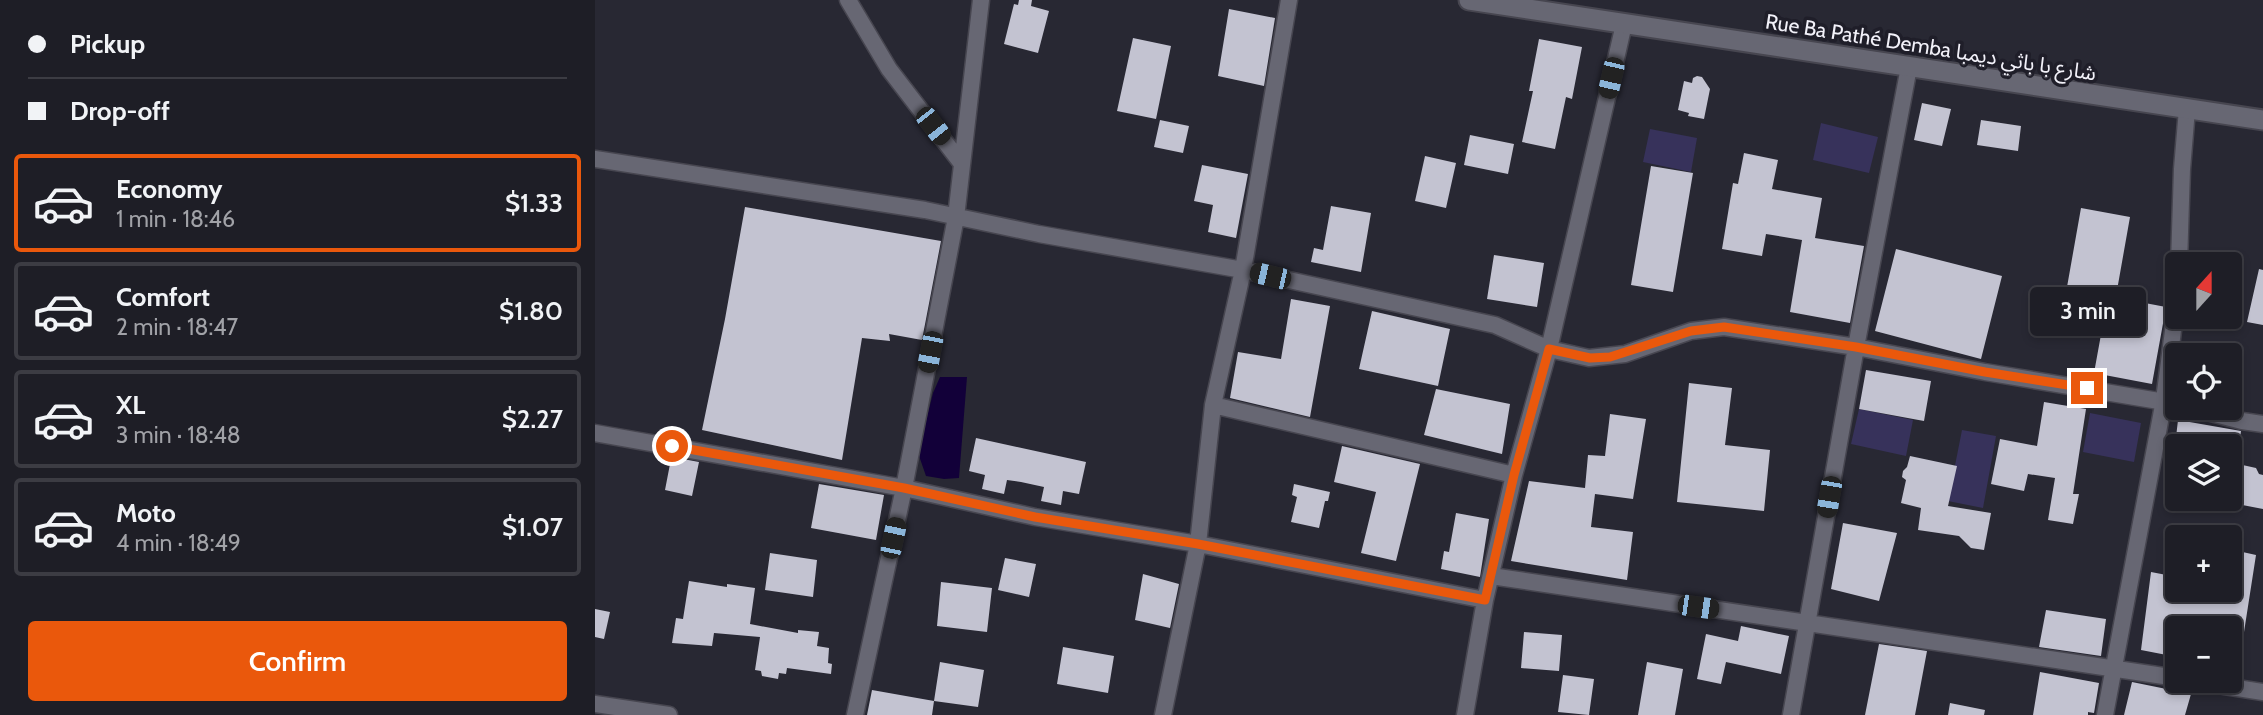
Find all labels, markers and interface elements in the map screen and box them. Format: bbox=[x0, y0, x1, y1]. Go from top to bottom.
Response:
street label: Rue Ba Pathé Demba شارع با باثي ديمبا bbox=[1763, 8, 2098, 89]
text: Pickup bbox=[70, 28, 145, 60]
car bbox=[1597, 55, 1626, 101]
text: Drop-off bbox=[70, 95, 170, 127]
car bbox=[912, 103, 955, 149]
icon: car bbox=[32, 172, 95, 235]
text: Economy bbox=[116, 173, 222, 205]
text: $1.33 bbox=[505, 187, 563, 219]
text: 1 min · 18:46 bbox=[116, 205, 235, 233]
north arrow bbox=[2165, 252, 2242, 329]
map controls bbox=[2165, 252, 2242, 693]
car bbox=[1248, 261, 1293, 291]
icon: car bbox=[32, 280, 95, 343]
text: Comfort bbox=[116, 281, 210, 313]
callout: 3 min bbox=[2029, 286, 2145, 336]
text: $1.80 bbox=[499, 295, 563, 327]
text: 3 min bbox=[2060, 297, 2116, 325]
text: 2 min · 18:47 bbox=[116, 313, 238, 341]
car bbox=[916, 329, 945, 375]
button: locate bbox=[2165, 343, 2242, 420]
route end bbox=[2071, 372, 2103, 404]
icon: car bbox=[32, 388, 95, 451]
text: XL bbox=[116, 389, 145, 421]
text: $2.27 bbox=[502, 403, 563, 435]
text: 3 min · 18:48 bbox=[116, 421, 241, 449]
route start bbox=[656, 430, 688, 462]
button: layers bbox=[2165, 434, 2242, 511]
car bbox=[1816, 474, 1843, 520]
icon: car bbox=[32, 496, 95, 559]
text: Moto bbox=[116, 497, 176, 529]
text: $1.07 bbox=[502, 511, 563, 543]
car bbox=[879, 515, 908, 561]
button: + bbox=[2165, 525, 2242, 602]
text: 4 min · 18:49 bbox=[116, 529, 241, 557]
car bbox=[1676, 594, 1721, 620]
button: − bbox=[2165, 616, 2242, 693]
button: Confirm bbox=[28, 621, 567, 701]

